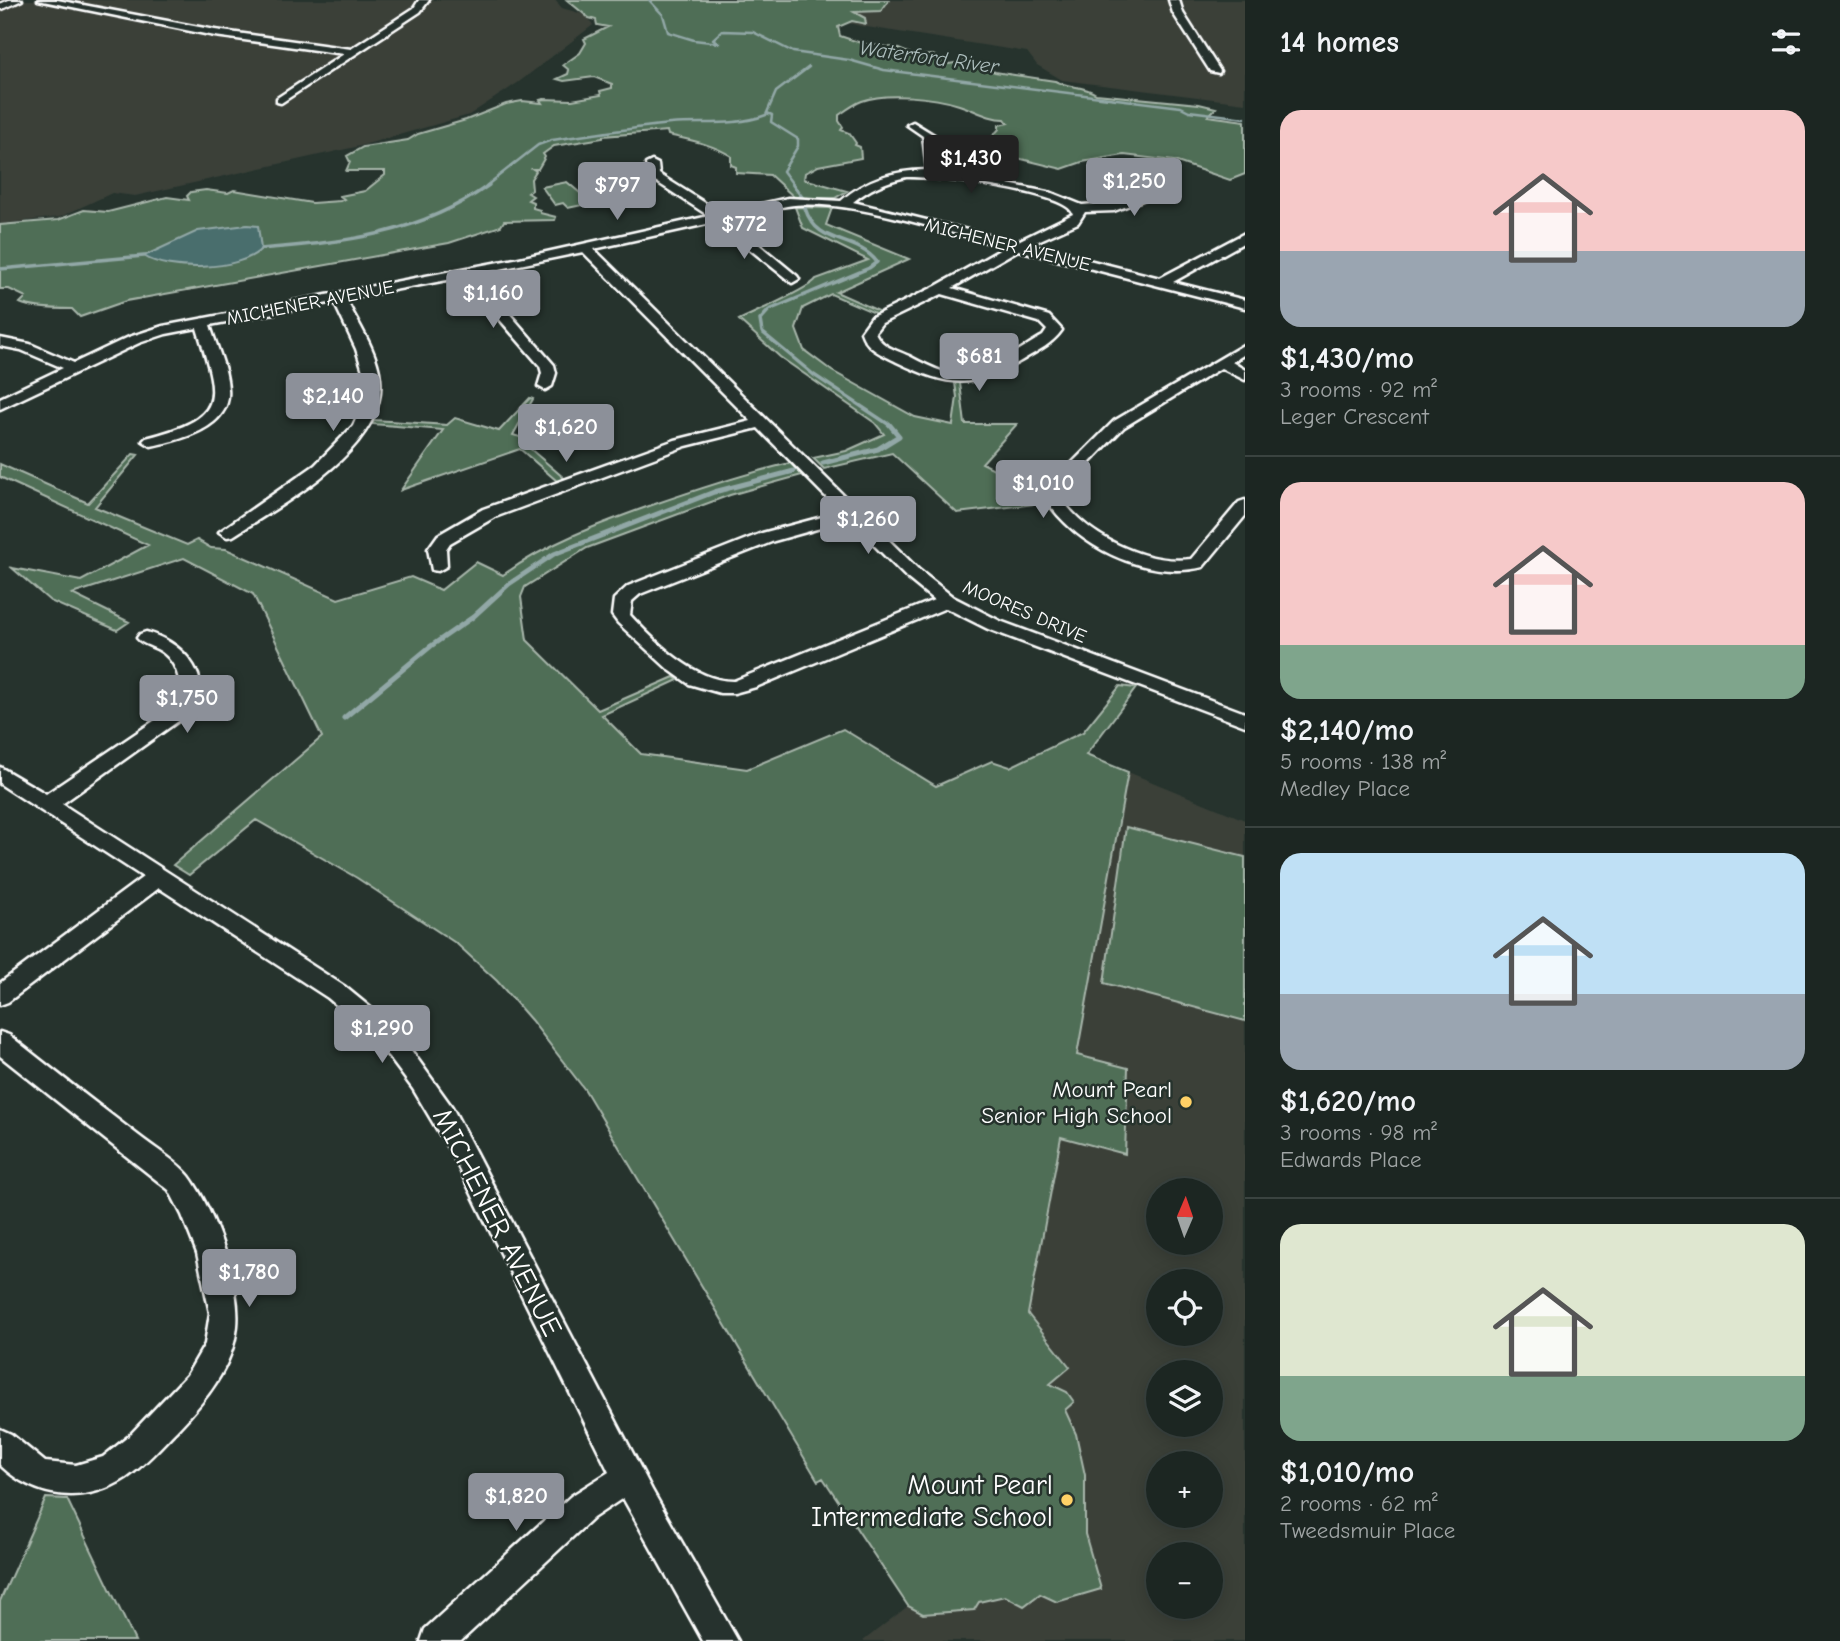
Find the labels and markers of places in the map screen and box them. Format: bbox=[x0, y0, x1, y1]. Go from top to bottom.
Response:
pin: $1,430 bbox=[914, 136, 1028, 195]
pin: $1,250 bbox=[1077, 158, 1191, 218]
pin: $797 bbox=[576, 162, 658, 222]
pin: $772 bbox=[703, 202, 785, 261]
pin: $1,160 bbox=[436, 270, 550, 330]
pin: $681 bbox=[938, 334, 1020, 393]
pin: $2,140 bbox=[276, 374, 390, 433]
pin: $1,620 bbox=[509, 405, 623, 464]
pin: $1,010 bbox=[986, 461, 1100, 520]
pin: $1,260 bbox=[811, 496, 925, 556]
pin: $1,750 bbox=[130, 676, 244, 735]
pin: $1,290 bbox=[325, 1006, 439, 1065]
place label: Mount Pearl Senior High School bbox=[981, 1076, 1172, 1129]
marker: Mount Pearl Senior High School bbox=[1178, 1094, 1194, 1110]
pin: $1,780 bbox=[192, 1250, 306, 1309]
place label: Mount Pearl Intermediate School bbox=[811, 1469, 1053, 1533]
pin: $1,820 bbox=[459, 1474, 573, 1533]
marker: Mount Pearl Intermediate School bbox=[1059, 1492, 1075, 1508]

